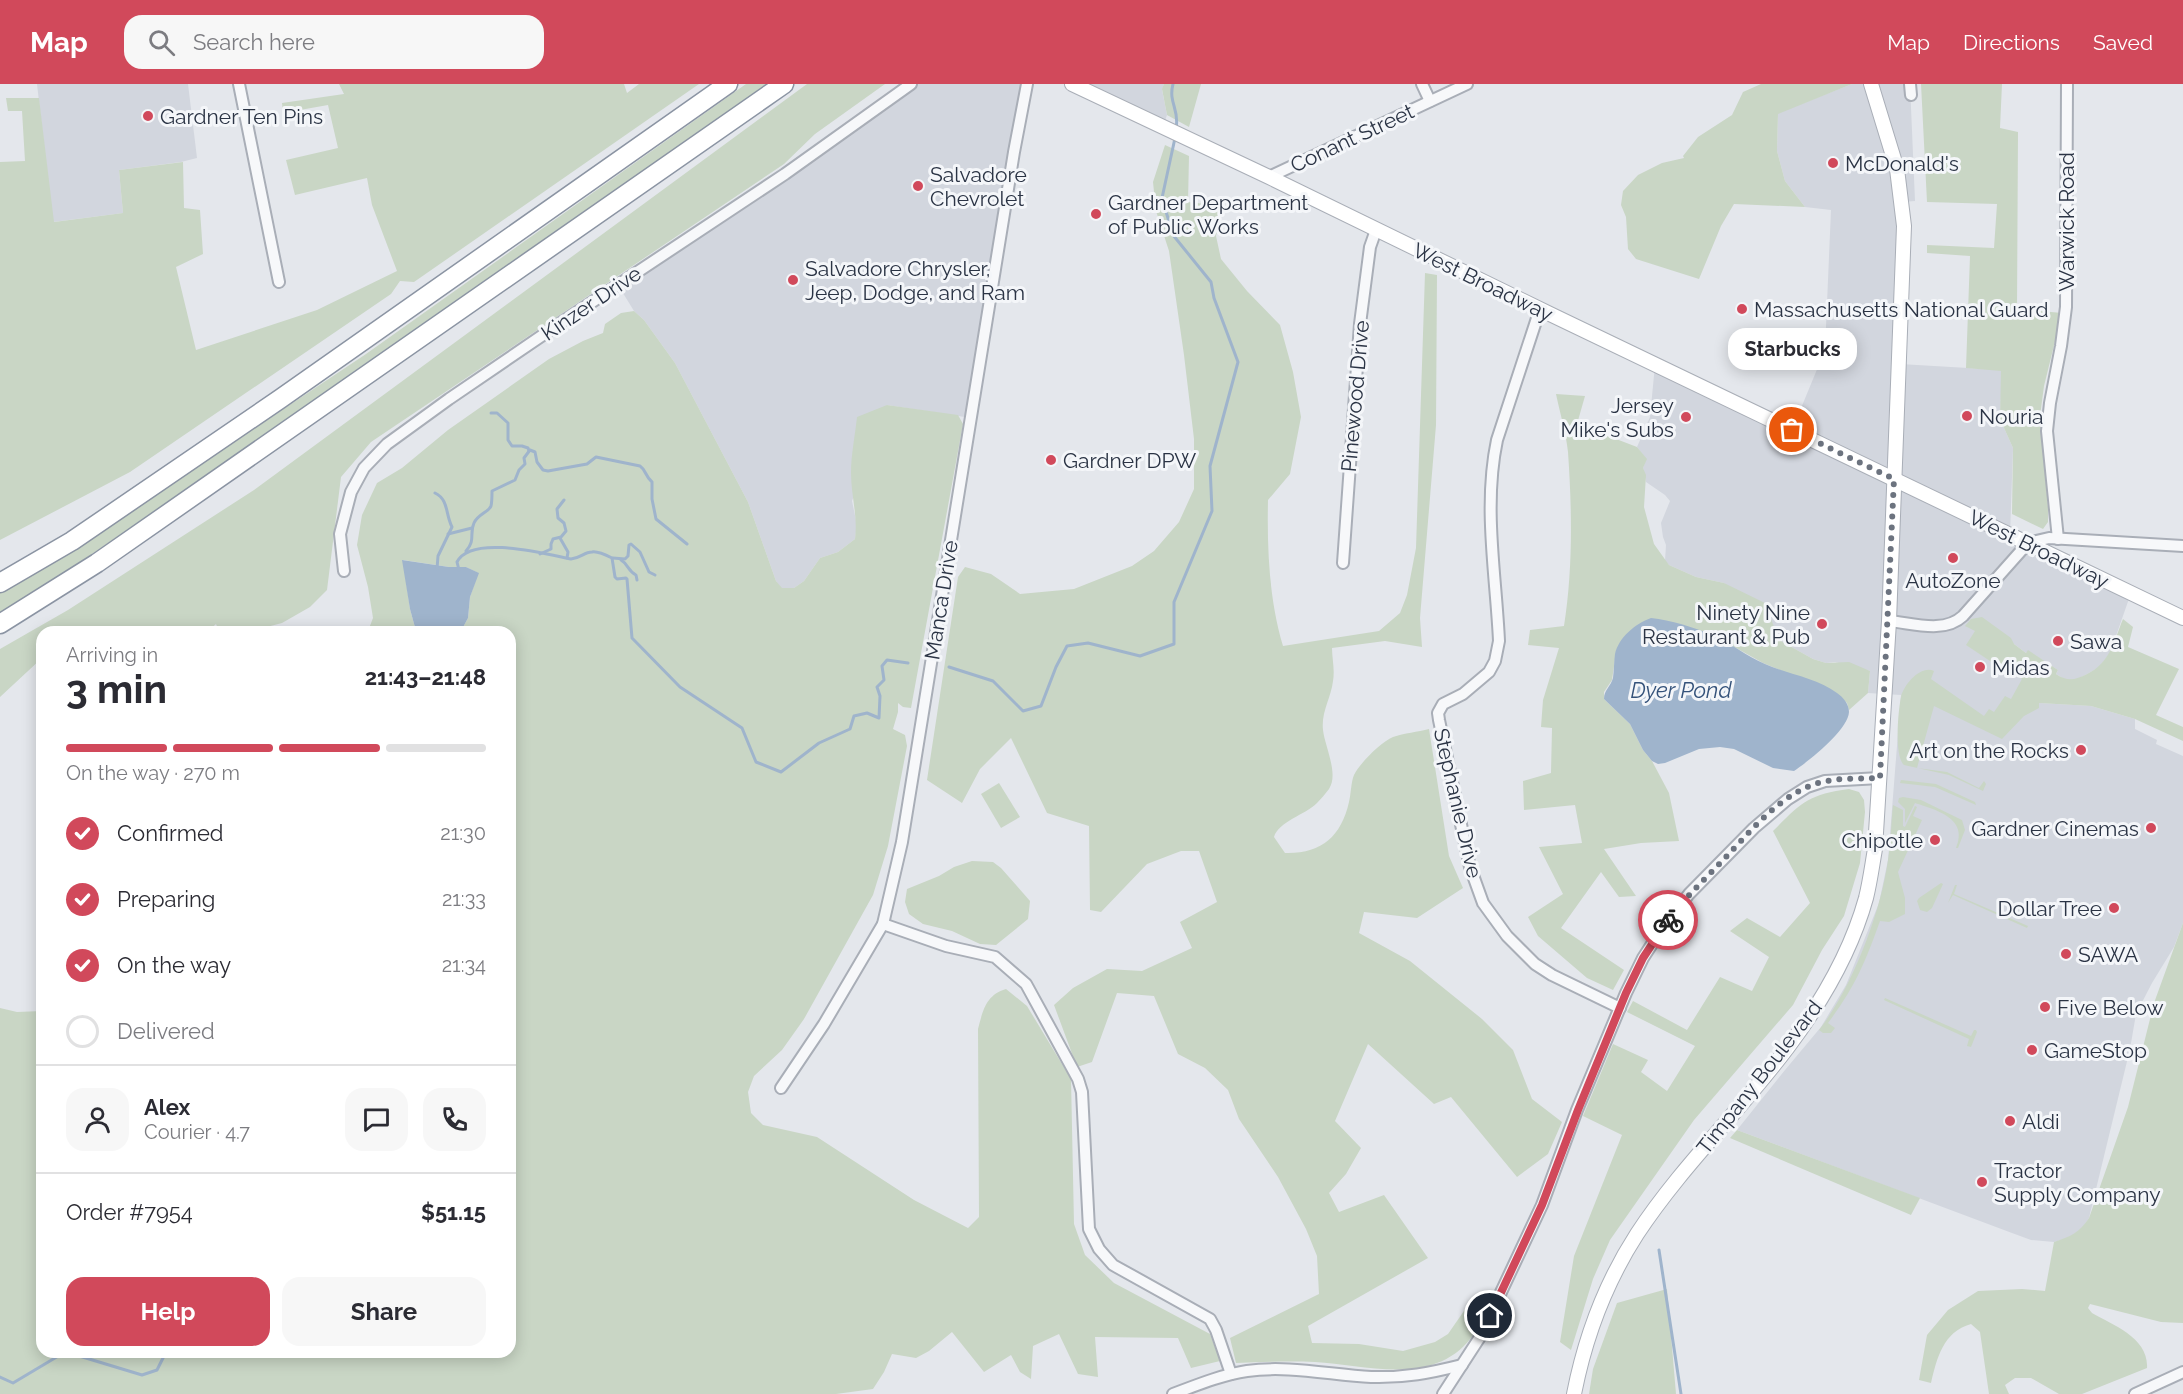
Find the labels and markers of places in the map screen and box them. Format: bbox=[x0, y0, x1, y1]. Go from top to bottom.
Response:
place label: Gardner Ten Pins bbox=[160, 104, 323, 129]
marker: Gardner Ten Pins bbox=[141, 109, 155, 123]
place label: McDonald's bbox=[1845, 151, 1959, 176]
marker: McDonald's bbox=[1826, 156, 1840, 170]
place label: Salvadore Chevrolet bbox=[930, 162, 1027, 211]
marker: Salvadore Chevrolet bbox=[911, 179, 925, 193]
place label: Gardner Department of Public Works bbox=[1108, 190, 1308, 239]
marker: Gardner Department of Public Works bbox=[1089, 207, 1103, 221]
place label: Salvadore Chrysler, Jeep, Dodge, and Ram bbox=[805, 256, 1025, 305]
marker: Salvadore Chrysler, Jeep, Dodge, and Ram bbox=[786, 273, 800, 287]
place label: Massachusetts National Guard bbox=[1754, 297, 2048, 322]
marker: Massachusetts National Guard bbox=[1735, 302, 1749, 316]
callout: Starbucks bbox=[1728, 328, 1856, 370]
place label: Jersey Mike's Subs bbox=[1561, 393, 1674, 442]
pin bbox=[1766, 404, 1817, 455]
place label: Nouria bbox=[1979, 404, 2043, 429]
marker: Nouria bbox=[1960, 409, 1974, 423]
marker: Jersey Mike's Subs bbox=[1679, 410, 1693, 424]
place label: Gardner DPW bbox=[1063, 448, 1196, 473]
marker: Gardner DPW bbox=[1044, 453, 1058, 467]
marker: AutoZone bbox=[1946, 551, 1960, 565]
place label: AutoZone bbox=[1905, 568, 2001, 593]
place label: Ninety Nine Restaurant & Pub bbox=[1642, 600, 1810, 649]
marker: Ninety Nine Restaurant & Pub bbox=[1815, 617, 1829, 631]
place label: Sawa bbox=[2070, 629, 2122, 654]
marker: Sawa bbox=[2051, 634, 2065, 648]
place label: Midas bbox=[1992, 655, 2050, 680]
marker: Midas bbox=[1973, 660, 1987, 674]
place label: Art on the Rocks bbox=[1909, 738, 2069, 763]
marker: Art on the Rocks bbox=[2074, 743, 2088, 757]
place label: Gardner Cinemas bbox=[1971, 816, 2139, 841]
marker: Gardner Cinemas bbox=[2144, 821, 2158, 835]
place label: Chipotle bbox=[1841, 828, 1923, 853]
marker: Chipotle bbox=[1928, 833, 1942, 847]
place label: Dollar Tree bbox=[1997, 896, 2102, 921]
marker: Dollar Tree bbox=[2107, 901, 2121, 915]
place label: SAWA bbox=[2078, 942, 2138, 967]
marker: SAWA bbox=[2059, 947, 2073, 961]
place label: Five Below bbox=[2057, 995, 2164, 1020]
marker: Five Below bbox=[2038, 1000, 2052, 1014]
place label: GameStop bbox=[2044, 1038, 2147, 1063]
marker: GameStop bbox=[2025, 1043, 2039, 1057]
place label: Aldi bbox=[2022, 1109, 2060, 1134]
marker: Aldi bbox=[2003, 1114, 2017, 1128]
place label: Tractor Supply Company bbox=[1994, 1158, 2161, 1207]
marker: Tractor Supply Company bbox=[1975, 1175, 1989, 1189]
pin bbox=[1464, 1290, 1515, 1341]

